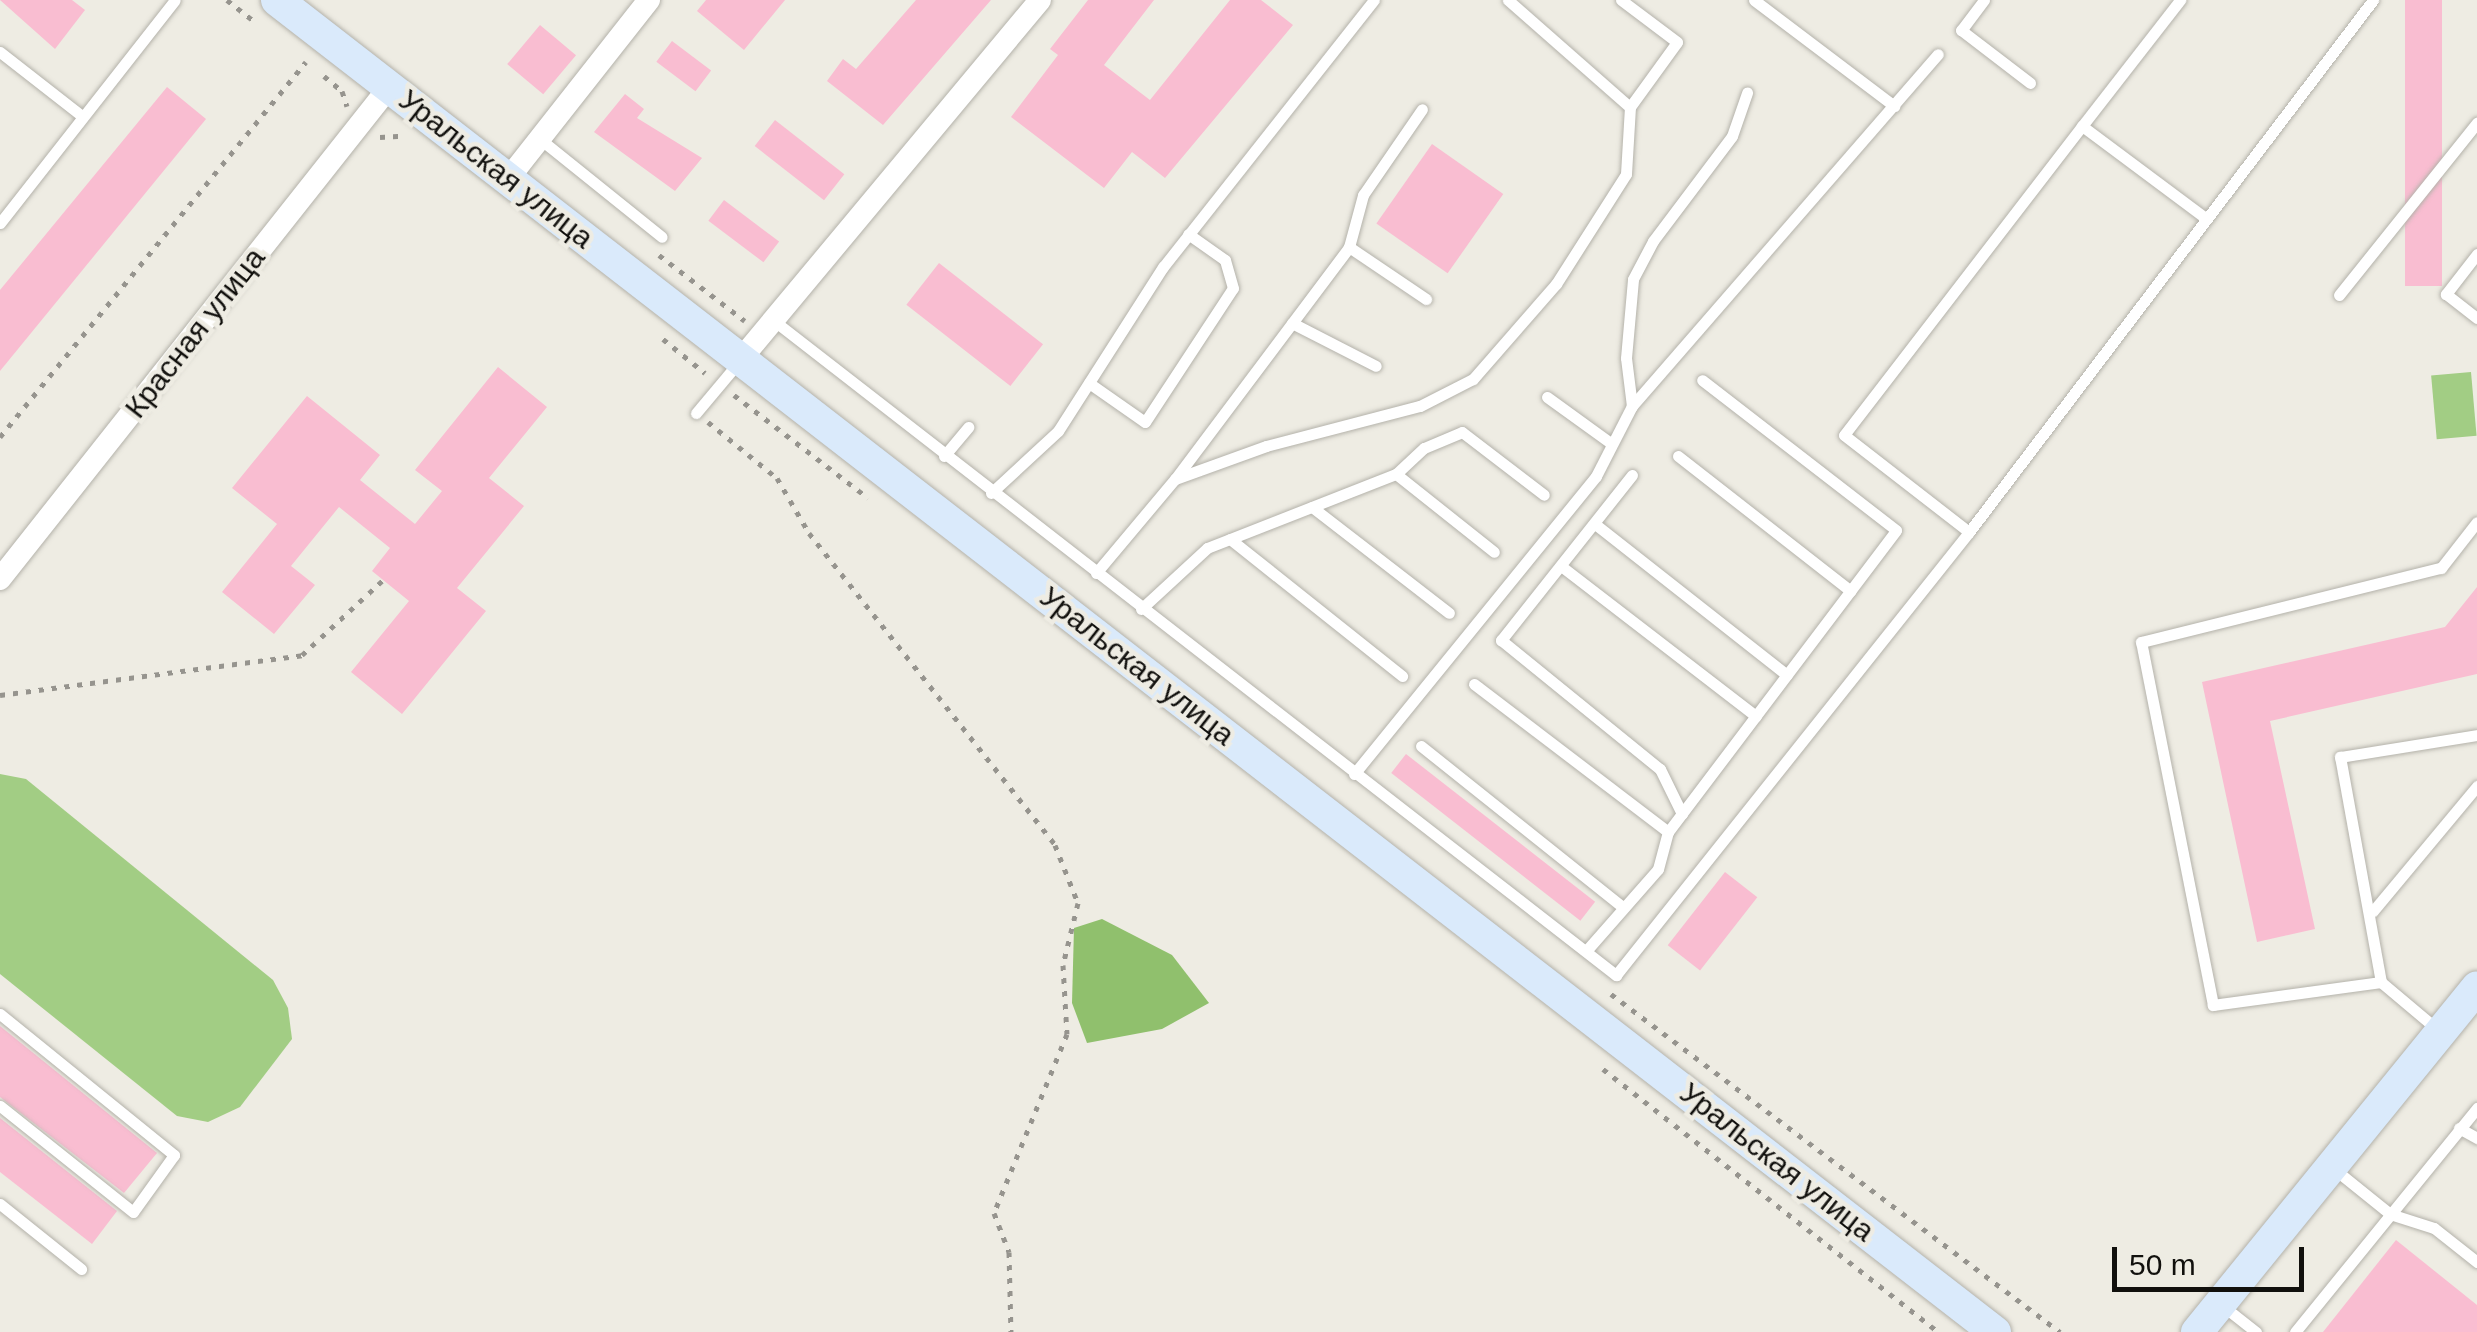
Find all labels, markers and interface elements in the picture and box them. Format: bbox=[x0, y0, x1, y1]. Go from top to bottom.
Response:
street label: Уральская улица bbox=[392, 82, 600, 256]
street label: Красная улица bbox=[117, 241, 273, 425]
street label: Уральская улица bbox=[1033, 579, 1241, 753]
street label: Уральская улица bbox=[1673, 1075, 1881, 1249]
scale bar bbox=[2117, 1227, 2310, 1289]
text: 50 m bbox=[2129, 1248, 2196, 1281]

